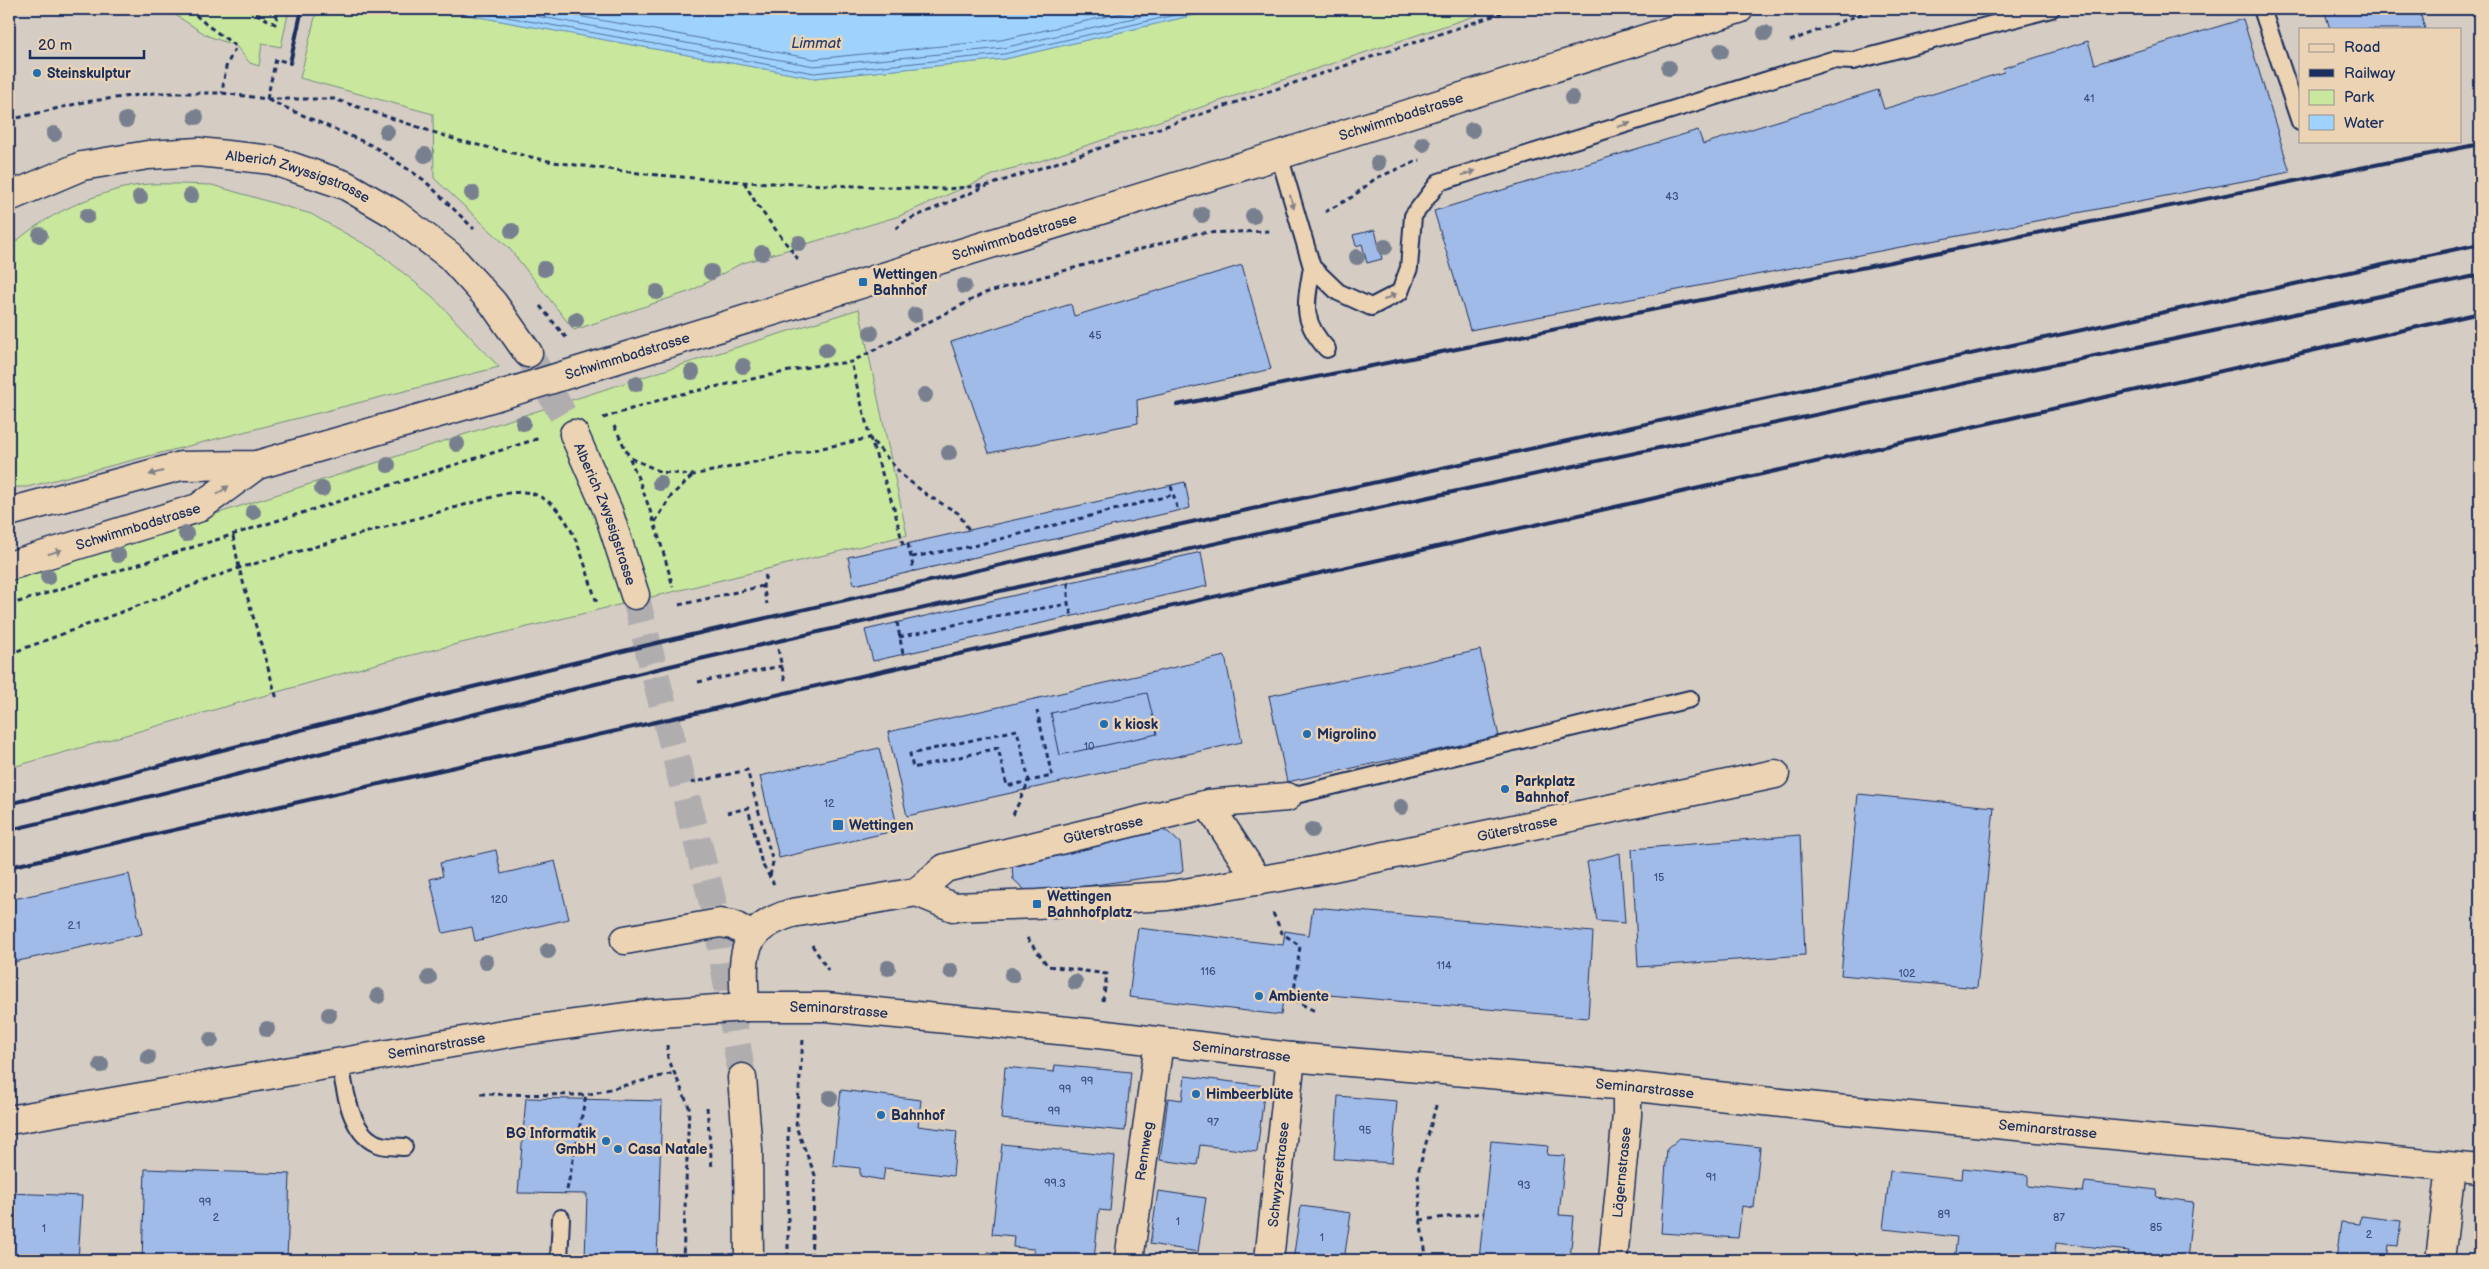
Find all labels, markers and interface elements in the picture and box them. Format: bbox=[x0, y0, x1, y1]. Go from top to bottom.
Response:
scale bar bbox=[30, 28, 144, 60]
legend bbox=[2299, 28, 2462, 142]
water label: Limmat bbox=[791, 34, 841, 53]
text: 20 m bbox=[38, 36, 72, 55]
text: Road bbox=[2344, 38, 2380, 57]
text: Railway bbox=[2344, 64, 2395, 83]
place label: Steinskulptur bbox=[47, 65, 131, 82]
marker: Steinskulptur bbox=[31, 67, 43, 79]
text: Park bbox=[2344, 88, 2375, 107]
street label: Schwimmbadstrasse bbox=[1337, 89, 1465, 144]
house number: 41 bbox=[2084, 92, 2094, 105]
text: Water bbox=[2344, 114, 2384, 133]
one-way arrow bbox=[1617, 120, 1632, 128]
street label: Alberich Zwyssigstrasse bbox=[225, 147, 373, 206]
one-way arrow bbox=[1462, 168, 1477, 176]
house number: 43 bbox=[1665, 190, 1679, 203]
one-way arrow bbox=[1289, 194, 1297, 209]
street label: Schwimmbadstrasse bbox=[950, 209, 1079, 264]
place label: Wettingen Bahnhof bbox=[873, 266, 938, 299]
marker: Wettingen Bahnhof bbox=[857, 276, 869, 288]
one-way arrow bbox=[1383, 293, 1398, 301]
street label: Schwimmbadstrasse bbox=[563, 329, 692, 383]
house number: 45 bbox=[1088, 329, 1102, 342]
street label: Alberich Zwyssigstrasse bbox=[570, 440, 640, 587]
one-way arrow bbox=[149, 469, 164, 477]
one-way arrow bbox=[216, 484, 229, 495]
street label: Schwimmbadstrasse bbox=[74, 499, 202, 554]
one-way arrow bbox=[48, 547, 63, 555]
place label: k kiosk bbox=[1114, 716, 1159, 733]
marker: k kiosk bbox=[1098, 718, 1110, 730]
place label: Migrolino bbox=[1317, 726, 1376, 743]
marker: Migrolino bbox=[1301, 728, 1313, 740]
house number: 10 bbox=[1084, 740, 1095, 753]
place label: Parkplatz Bahnhof bbox=[1515, 773, 1575, 806]
marker: Parkplatz Bahnhof bbox=[1499, 783, 1511, 795]
house number: 12 bbox=[824, 797, 835, 810]
street label: Güterstrasse bbox=[1061, 812, 1145, 847]
street label: Güterstrasse bbox=[1475, 812, 1559, 845]
place label: Wettingen bbox=[849, 817, 914, 834]
marker: Wettingen bbox=[831, 818, 845, 832]
house number: 15 bbox=[1654, 871, 1664, 884]
place label: Wettingen Bahnhofplatz bbox=[1047, 888, 1132, 921]
house number: 120 bbox=[490, 893, 508, 906]
marker: Wettingen Bahnhofplatz bbox=[1031, 898, 1043, 910]
house number: 2.1 bbox=[68, 919, 80, 932]
house number: 114 bbox=[1436, 959, 1452, 972]
house number: 116 bbox=[1200, 965, 1216, 978]
house number: 102 bbox=[1898, 967, 1916, 980]
place label: Ambiente bbox=[1268, 988, 1329, 1005]
marker: Ambiente bbox=[1253, 990, 1265, 1002]
street label: Seminarstrasse bbox=[790, 999, 889, 1022]
street label: Seminarstrasse bbox=[386, 1029, 487, 1062]
street label: Seminarstrasse bbox=[1192, 1037, 1292, 1065]
house number: 99 bbox=[1081, 1075, 1093, 1088]
street label: Seminarstrasse bbox=[1595, 1075, 1695, 1102]
house number: 99 bbox=[1059, 1083, 1071, 1096]
place label: Himbeerblüte bbox=[1206, 1086, 1293, 1103]
marker: Himbeerblüte bbox=[1190, 1088, 1202, 1100]
house number: 99 bbox=[1048, 1105, 1060, 1118]
place label: Bahnhof bbox=[891, 1107, 946, 1124]
marker: Bahnhof bbox=[875, 1109, 887, 1121]
house number: 97 bbox=[1207, 1116, 1219, 1129]
street label: Seminarstrasse bbox=[1998, 1116, 2098, 1142]
street label: Rennweg bbox=[1132, 1120, 1156, 1182]
street label: Schwyzerstrasse bbox=[1264, 1121, 1292, 1228]
house number: 95 bbox=[1359, 1124, 1371, 1137]
place label: BG Informatik GmbH bbox=[506, 1125, 597, 1158]
street label: Lägernstrasse bbox=[1609, 1126, 1634, 1219]
marker: BG Informatik GmbH bbox=[600, 1135, 612, 1147]
place label: Casa Natale bbox=[628, 1141, 707, 1158]
marker: Casa Natale bbox=[612, 1143, 624, 1155]
house number: 91 bbox=[1706, 1171, 1716, 1184]
house number: 99.3 bbox=[1044, 1177, 1066, 1190]
house number: 93 bbox=[1517, 1179, 1531, 1192]
house number: 99 bbox=[199, 1196, 211, 1209]
house number: 89 bbox=[1938, 1208, 1950, 1221]
house number: 2 bbox=[213, 1211, 220, 1224]
house number: 87 bbox=[2053, 1211, 2065, 1224]
house number: 1 bbox=[1176, 1215, 1180, 1228]
house number: 85 bbox=[2150, 1221, 2162, 1234]
house number: 1 bbox=[42, 1222, 46, 1235]
house number: 2 bbox=[2366, 1228, 2373, 1241]
house number: 1 bbox=[1320, 1231, 1324, 1244]

